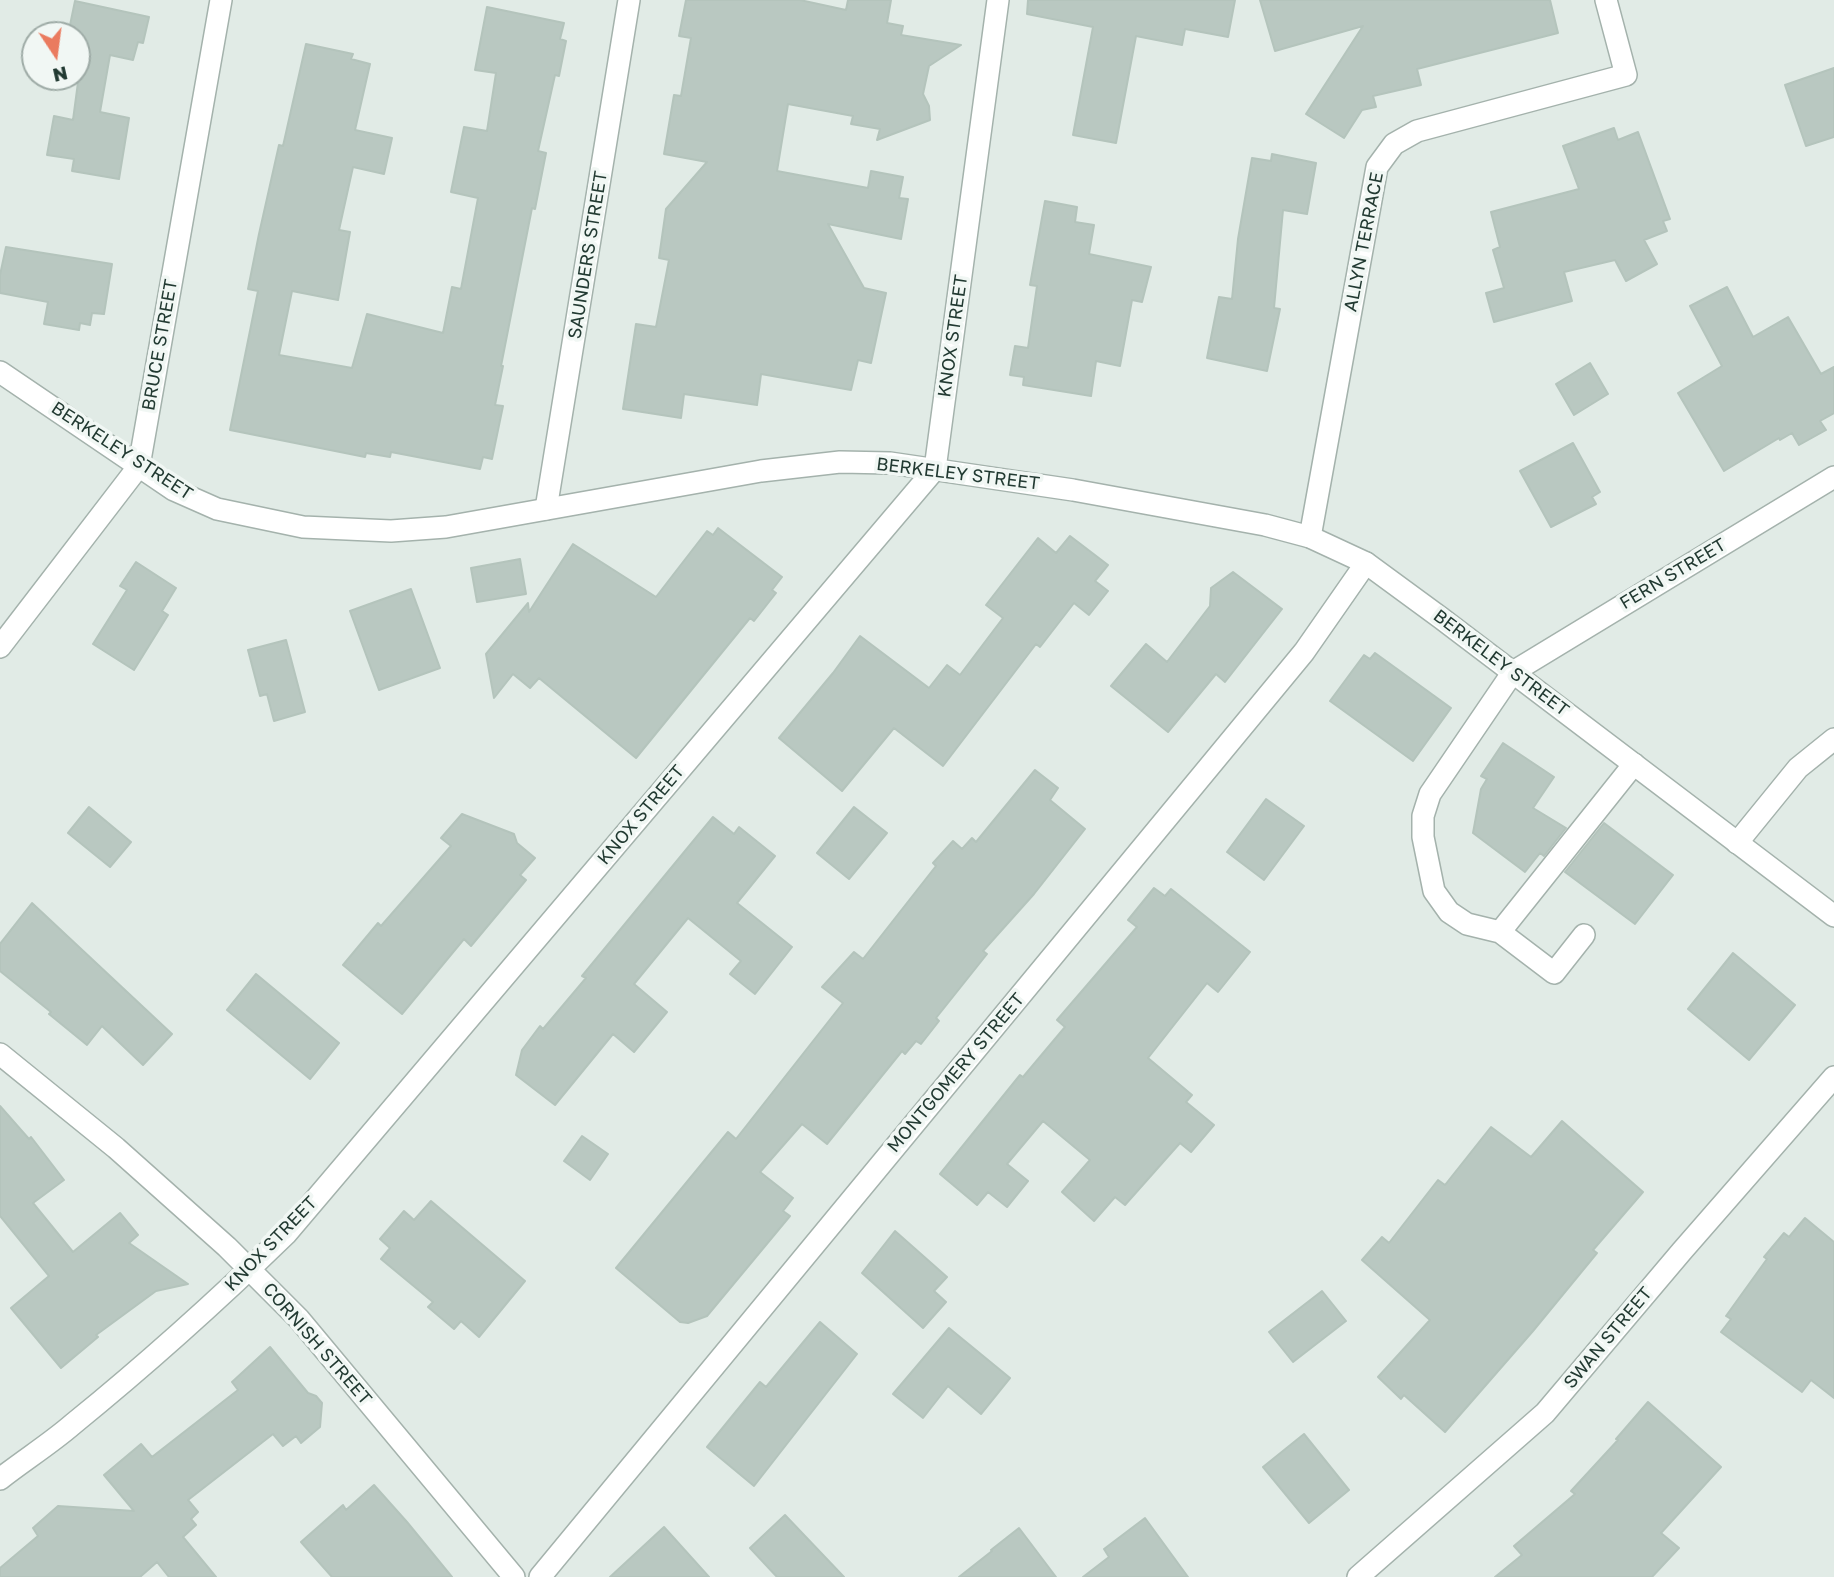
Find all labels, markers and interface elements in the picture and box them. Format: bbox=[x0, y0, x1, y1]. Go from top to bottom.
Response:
north arrow bbox=[21, 21, 91, 91]
text: N bbox=[51, 62, 70, 88]
street label: SAUNDERS STREET bbox=[564, 170, 612, 340]
street label: ALLYN TERRACE bbox=[1340, 170, 1388, 314]
street label: KNOX STREET bbox=[934, 273, 972, 399]
street label: BRUCE STREET bbox=[138, 278, 182, 412]
street label: BERKELEY STREET bbox=[47, 397, 197, 505]
street label: BERKELEY STREET bbox=[875, 453, 1041, 495]
street label: FERN STREET bbox=[1616, 534, 1730, 614]
street label: BERKELEY STREET bbox=[1429, 605, 1573, 721]
street label: KNOX STREET bbox=[593, 761, 689, 869]
street label: MONTGOMERY STREET bbox=[883, 989, 1029, 1157]
street label: KNOX STREET bbox=[220, 1192, 322, 1296]
street label: CORNISH STREET bbox=[258, 1278, 376, 1410]
street label: SWAN STREET bbox=[1559, 1283, 1657, 1393]

